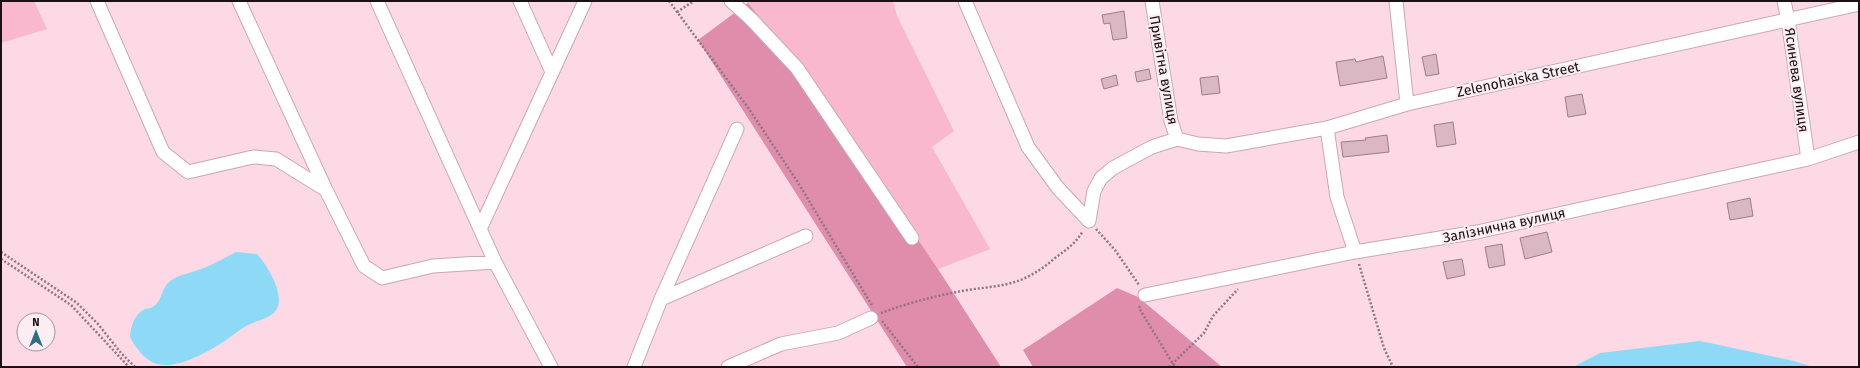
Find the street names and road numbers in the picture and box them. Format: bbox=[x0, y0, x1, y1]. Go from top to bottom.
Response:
street label: Привітна вулиця bbox=[1146, 14, 1181, 126]
street label: Ясинева вулиця bbox=[1781, 27, 1812, 133]
street label: Zelenohaiska Street bbox=[1455, 58, 1582, 101]
street label: Залізнична вулиця bbox=[1441, 204, 1567, 247]

